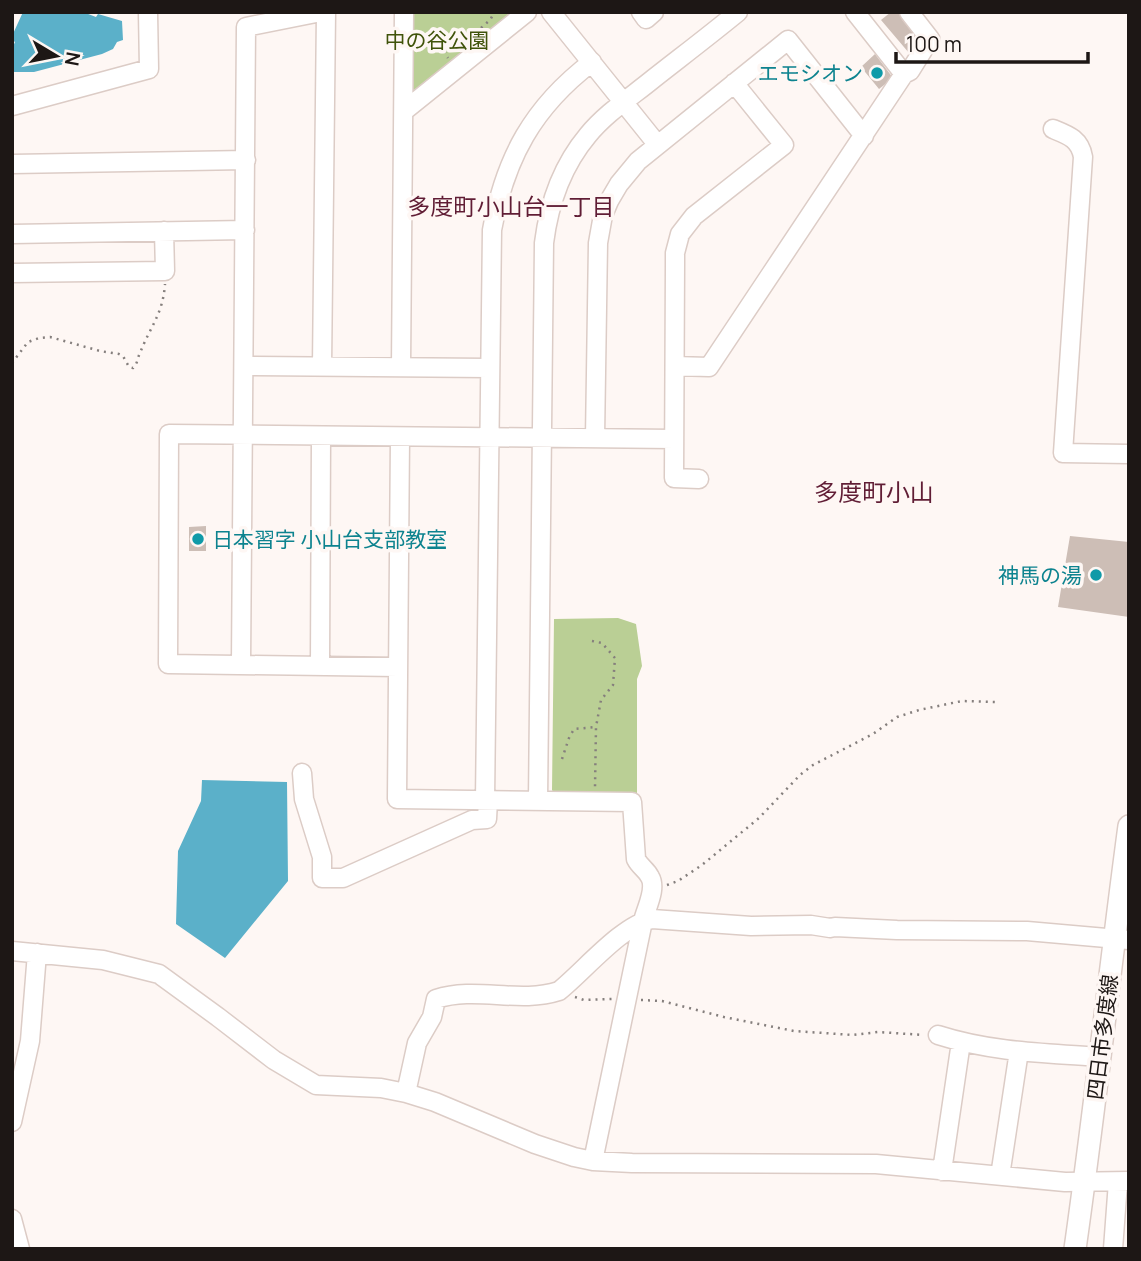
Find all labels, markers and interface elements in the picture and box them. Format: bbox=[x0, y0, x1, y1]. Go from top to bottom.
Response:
north arrow bbox=[21, 21, 91, 91]
scale bar bbox=[896, 21, 1088, 65]
park label: 中の谷公園 bbox=[385, 26, 490, 54]
text: 100 m bbox=[906, 30, 962, 58]
text: N bbox=[59, 50, 87, 68]
place label: エモシオン bbox=[758, 59, 863, 87]
marker: エモシオン bbox=[869, 65, 885, 81]
district label: 多度町小山台一丁目 bbox=[408, 190, 615, 222]
district label: 多度町小山 bbox=[814, 475, 934, 508]
place label: 日本習字 小山台支部教室 bbox=[212, 525, 447, 553]
marker: 日本習字 小山台支部教室 bbox=[190, 531, 206, 547]
place label: 神馬の湯 bbox=[998, 561, 1082, 589]
marker: 神馬の湯 bbox=[1088, 567, 1104, 583]
street label: 四日市多度線 bbox=[1080, 973, 1124, 1101]

